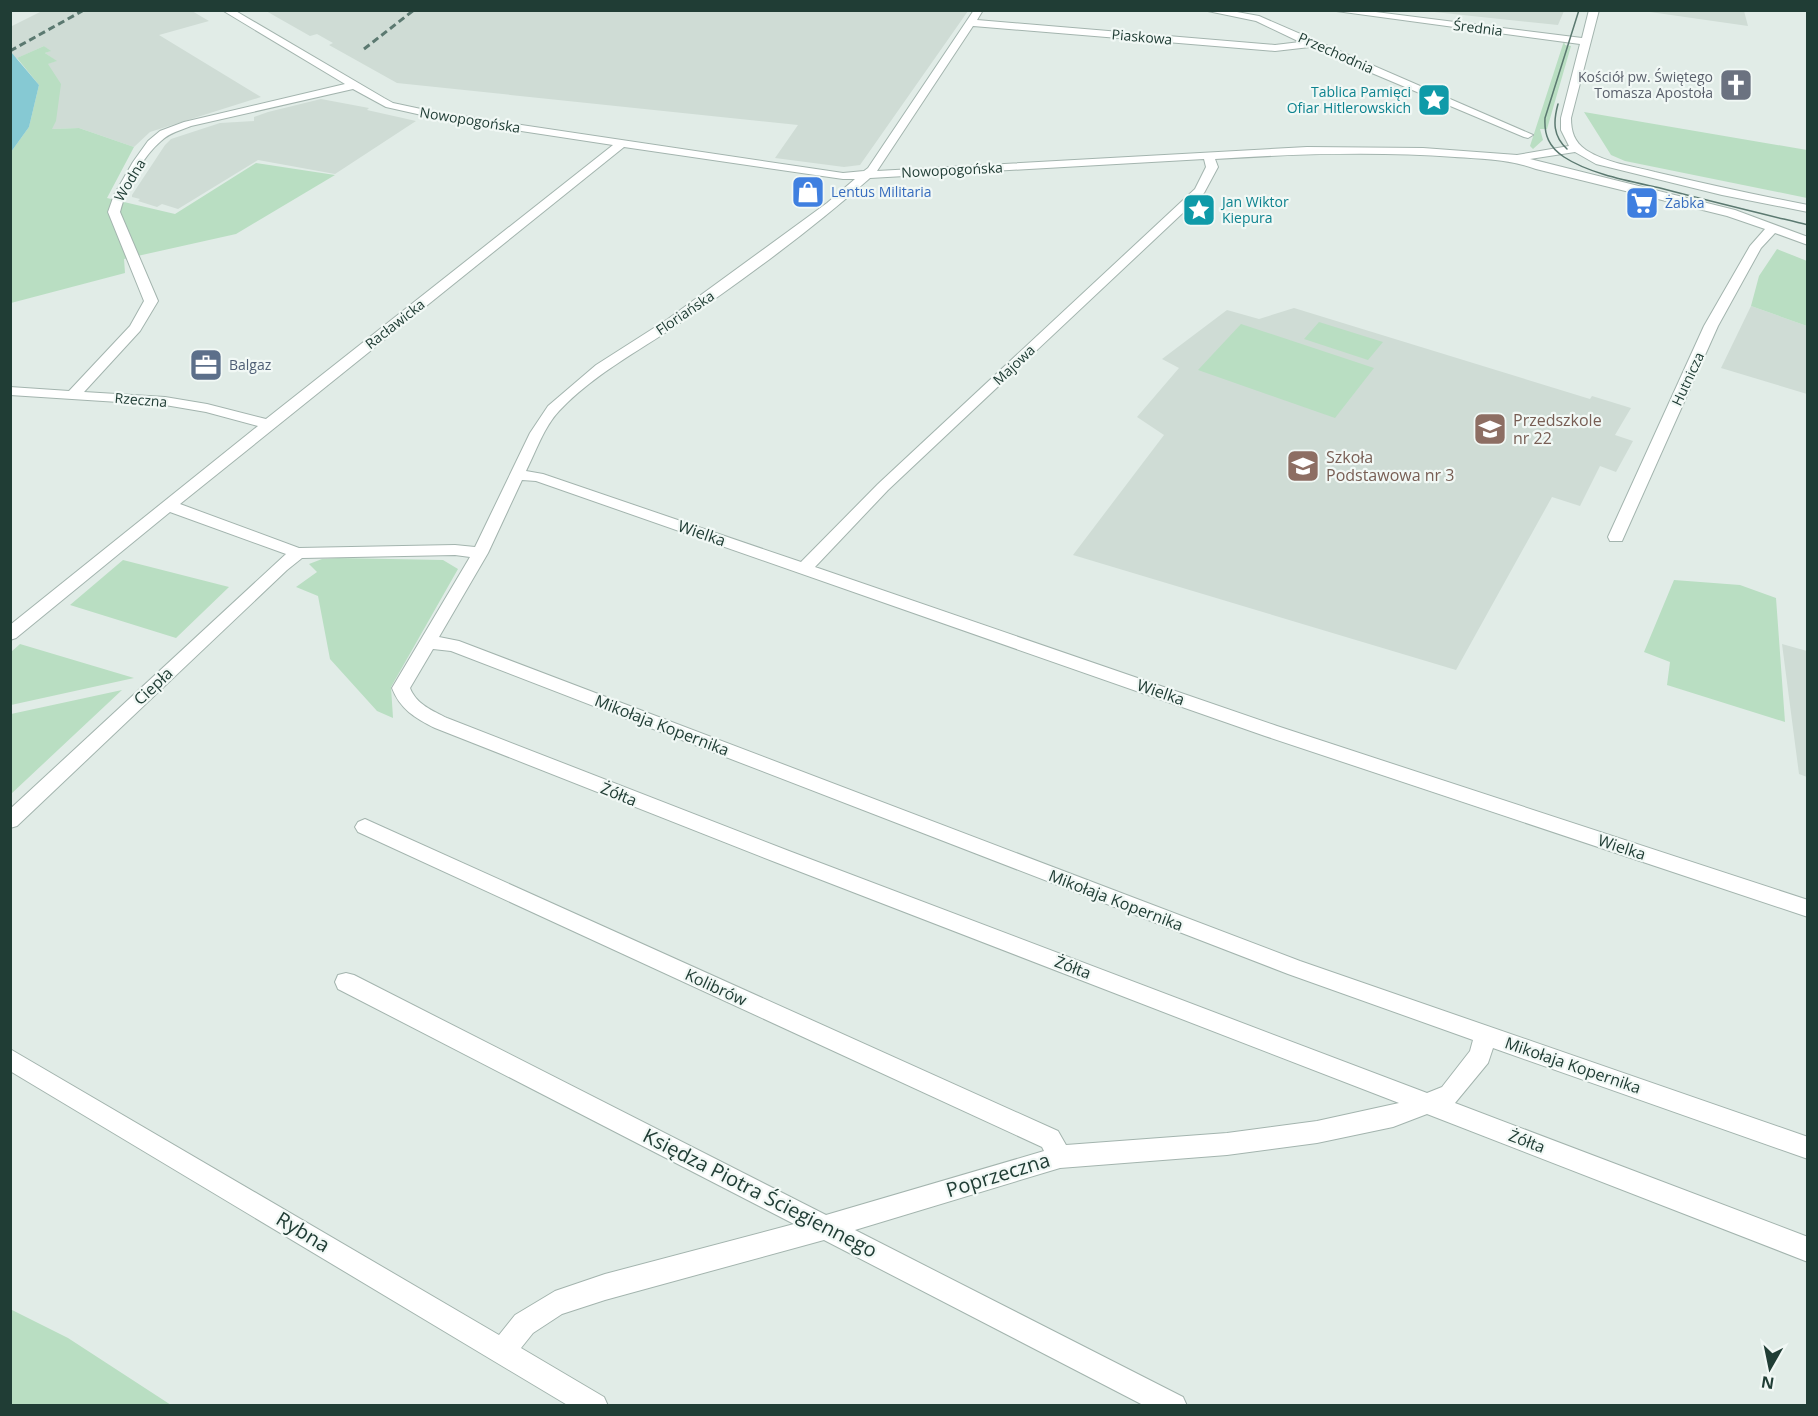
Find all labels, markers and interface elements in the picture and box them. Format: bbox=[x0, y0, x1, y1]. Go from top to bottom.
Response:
street label: Średnia bbox=[1452, 15, 1504, 40]
street label: Piaskowa bbox=[1111, 24, 1173, 49]
street label: Przechodnia bbox=[1295, 27, 1377, 78]
place label: Kościół pw. Świętego Tomasza Apostoła bbox=[1578, 67, 1713, 102]
church icon: Kościół pw. Świętego Tomasza Apostoła bbox=[1718, 67, 1754, 103]
place label: Tablica Pamięci Ofiar Hitlerowskich bbox=[1287, 82, 1411, 117]
place icon: Tablica Pamięci Ofiar Hitlerowskich bbox=[1416, 82, 1452, 118]
street label: Nowopogońska bbox=[418, 102, 522, 137]
street label: Wodna bbox=[110, 155, 150, 204]
street label: Nowopogońska bbox=[901, 157, 1003, 182]
shop icon: Lentus Militaria bbox=[790, 174, 826, 210]
place label: Lentus Militaria bbox=[831, 182, 932, 201]
supermarket icon: Żabka bbox=[1624, 185, 1660, 221]
place icon: Jan Wiktor Kiepura bbox=[1181, 192, 1217, 228]
place label: Jan Wiktor Kiepura bbox=[1220, 192, 1289, 227]
place label: Żabka bbox=[1665, 193, 1705, 212]
street label: Floriańska bbox=[652, 286, 718, 339]
street label: Racławicka bbox=[361, 294, 428, 353]
street label: Majowa bbox=[989, 340, 1039, 389]
office icon: Balgaz bbox=[188, 347, 224, 383]
street label: Hutnicza bbox=[1667, 349, 1708, 409]
place label: Balgaz bbox=[229, 355, 272, 374]
street label: Rzeczna bbox=[114, 388, 168, 411]
place label: Przedszkole nr 22 bbox=[1513, 409, 1602, 449]
school or university icon: Przedszkole nr 22 bbox=[1472, 411, 1508, 447]
place label: Szkoła Podstawowa nr 3 bbox=[1326, 446, 1454, 486]
school or university icon: Szkoła Podstawowa nr 3 bbox=[1285, 448, 1321, 484]
street label: Wielka bbox=[675, 515, 729, 551]
street label: Ciepła bbox=[129, 662, 177, 710]
street label: Wielka bbox=[1134, 674, 1188, 710]
street label: Mikołaja Kopernika bbox=[592, 689, 732, 761]
street label: Żółta bbox=[598, 777, 640, 811]
street label: Wielka bbox=[1595, 829, 1649, 865]
street label: Mikołaja Kopernika bbox=[1046, 864, 1186, 936]
street label: Żółta bbox=[1052, 950, 1094, 984]
street label: Kolibrów bbox=[682, 963, 751, 1011]
street label: Mikołaja Kopernika bbox=[1502, 1031, 1644, 1099]
street label: Księdza Piotra Ściegiennego bbox=[639, 1122, 882, 1263]
street label: Żółta bbox=[1506, 1124, 1548, 1158]
street label: Poprzeczna bbox=[943, 1146, 1053, 1203]
street label: Rybna bbox=[271, 1205, 335, 1258]
north arrow bbox=[1740, 1338, 1800, 1398]
text: N bbox=[1760, 1371, 1776, 1395]

